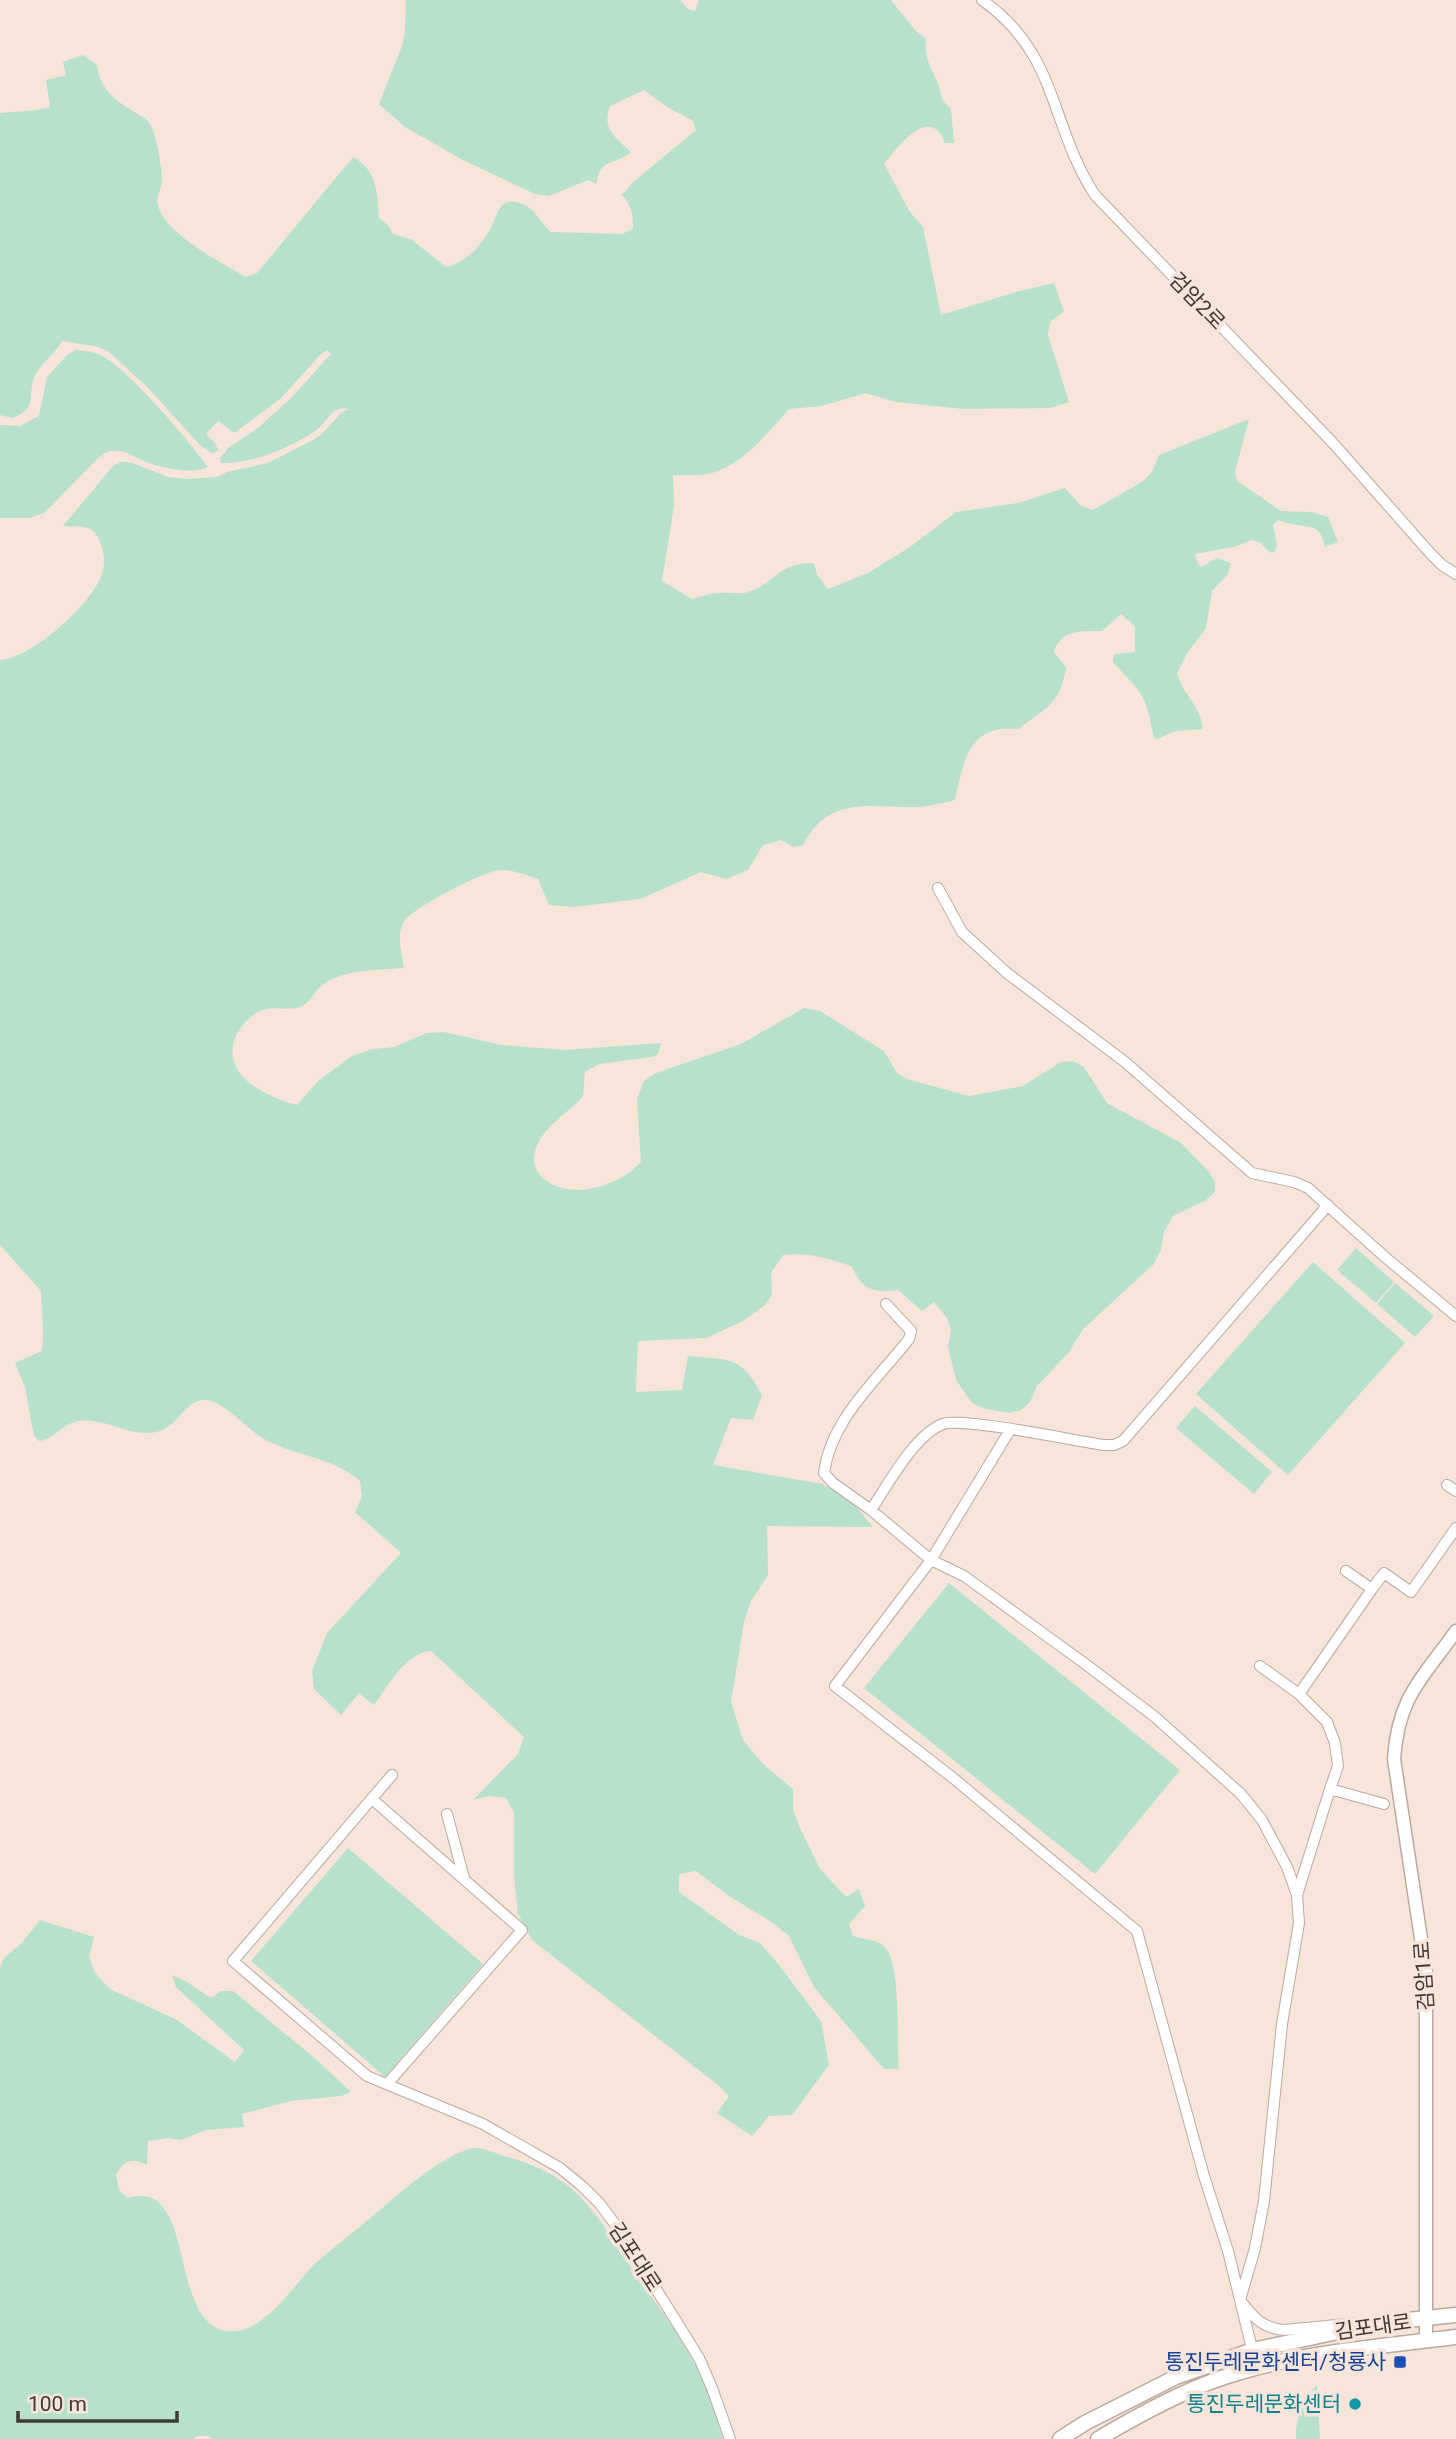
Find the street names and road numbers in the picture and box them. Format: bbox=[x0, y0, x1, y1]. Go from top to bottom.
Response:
street label: 검암2로 bbox=[1164, 268, 1230, 334]
street label: 검암1로 bbox=[1410, 1940, 1438, 2012]
street label: 김포대로 bbox=[604, 2218, 666, 2296]
street label: 김포대로 bbox=[1333, 2310, 1413, 2344]

